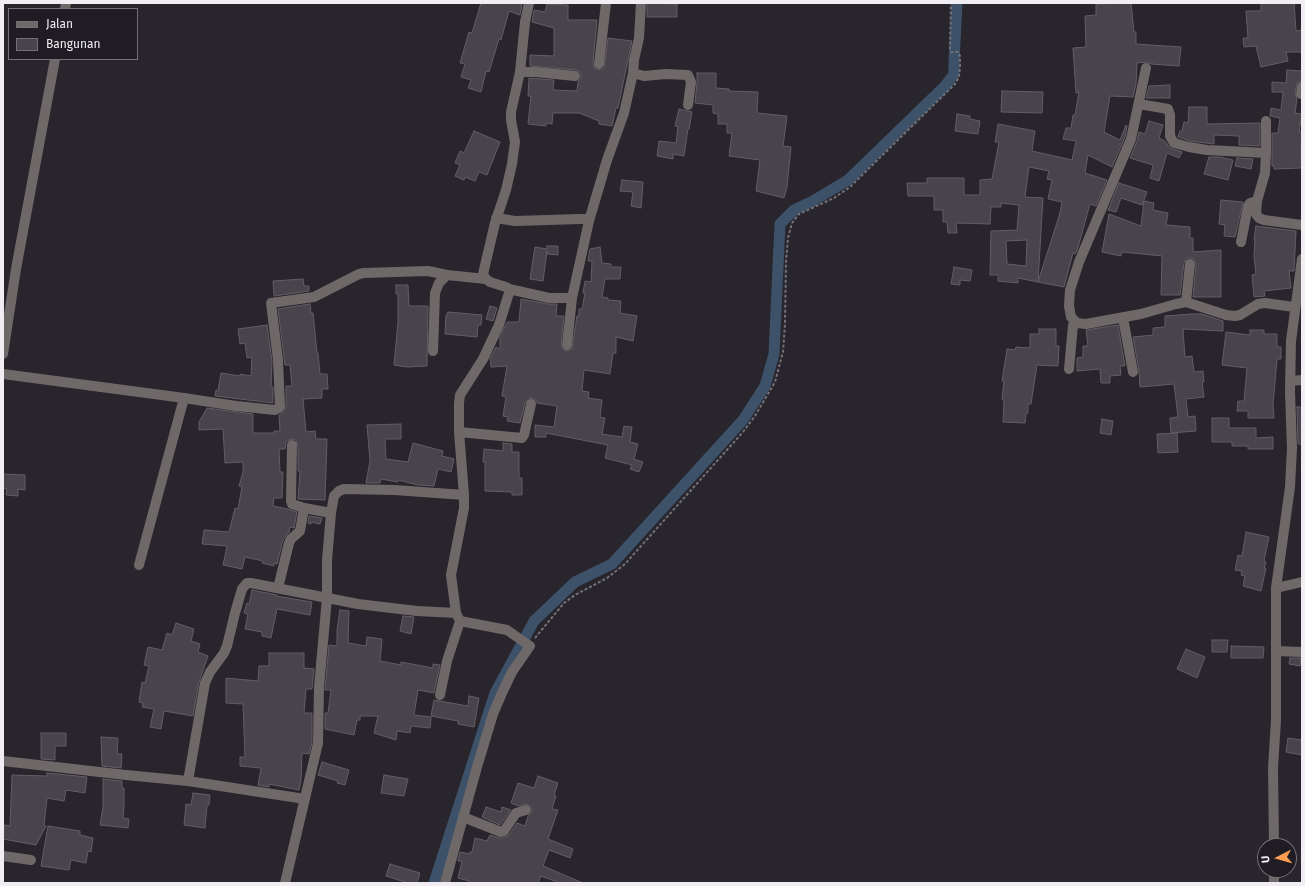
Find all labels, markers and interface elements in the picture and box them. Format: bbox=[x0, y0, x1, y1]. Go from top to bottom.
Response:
legend bbox=[8, 8, 138, 60]
text: Jalan bbox=[46, 17, 73, 31]
text: Bangunan bbox=[46, 37, 101, 51]
north arrow bbox=[1257, 838, 1297, 878]
text: U bbox=[1259, 855, 1272, 863]

